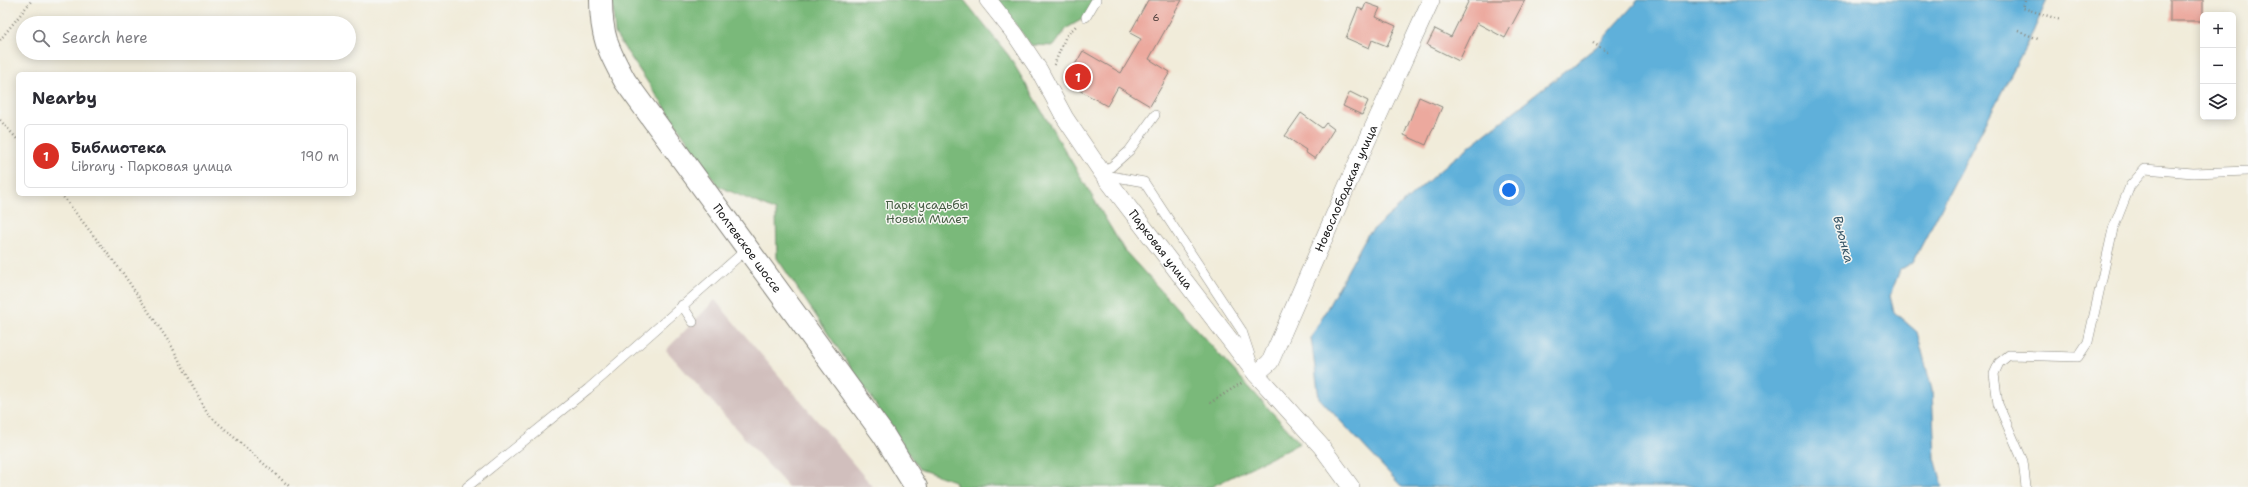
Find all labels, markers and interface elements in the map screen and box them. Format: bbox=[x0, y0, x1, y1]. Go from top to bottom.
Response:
house number: 6 bbox=[1153, 11, 1160, 24]
map controls bbox=[2200, 12, 2236, 120]
button: + bbox=[2200, 12, 2236, 48]
search box bbox=[16, 16, 356, 60]
icon: search bbox=[30, 27, 52, 49]
text: Search here bbox=[62, 28, 148, 48]
button: − bbox=[2200, 48, 2236, 84]
pin: 1 bbox=[1065, 62, 1091, 92]
button: layers bbox=[2200, 84, 2236, 120]
text: Nearby bbox=[32, 87, 97, 109]
street label: Новослободская улица bbox=[1311, 122, 1382, 255]
text: Библиотека bbox=[71, 138, 166, 158]
text: 1 bbox=[43, 148, 49, 165]
text: 190 m bbox=[300, 148, 339, 165]
text: Library · Парковая улица bbox=[71, 158, 232, 175]
your location bbox=[1499, 180, 1519, 200]
park label: Парк усадьбы Новый Милет bbox=[886, 197, 969, 227]
street label: Полтевское шоссе bbox=[709, 201, 785, 296]
street label: Парковая улица bbox=[1125, 206, 1197, 293]
water label: Вьюнка bbox=[1829, 214, 1858, 265]

